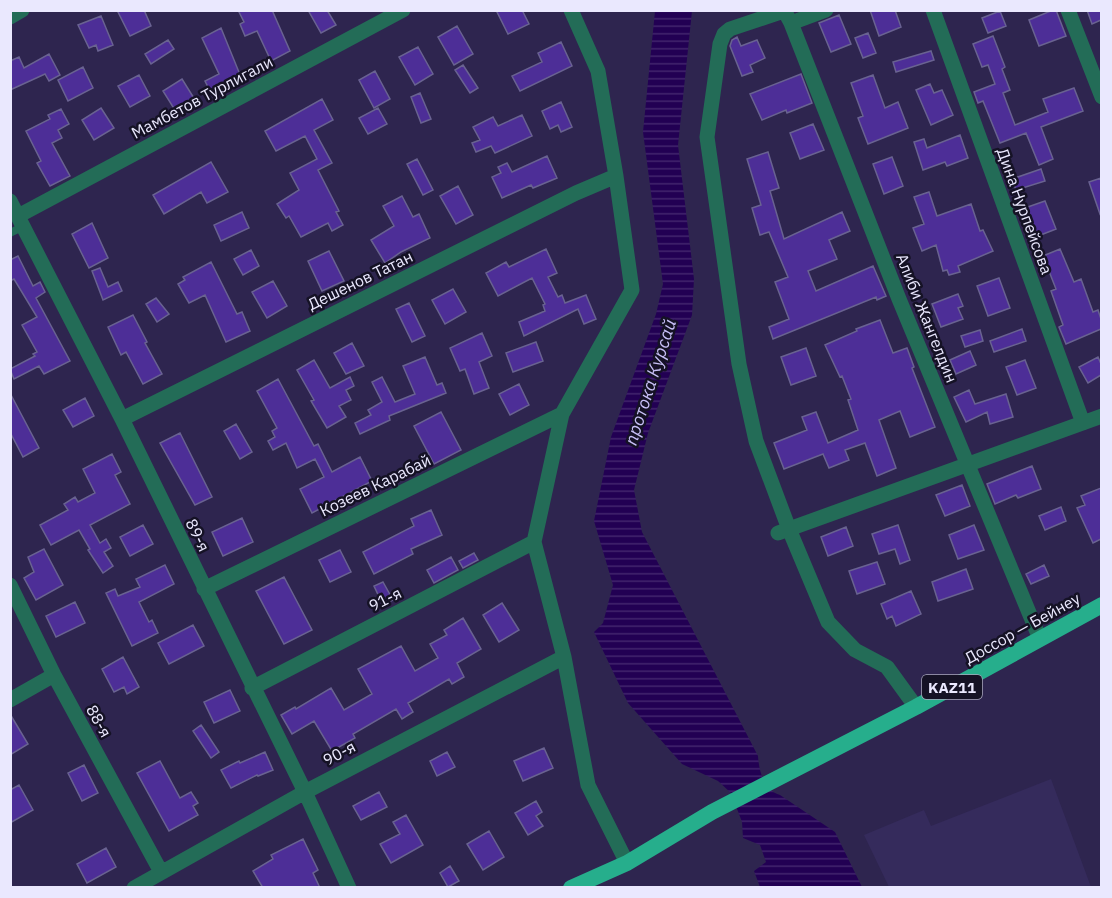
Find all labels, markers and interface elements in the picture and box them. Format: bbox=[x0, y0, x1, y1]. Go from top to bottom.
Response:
street label: Мамбетов Турлигали bbox=[128, 51, 276, 143]
street label: Дина Нурпейсова bbox=[993, 145, 1057, 277]
street label: Дешенов Татан bbox=[304, 246, 416, 314]
street label: Алиби Жангелдин bbox=[892, 251, 962, 385]
water label: протока Курсай bbox=[619, 316, 681, 448]
street label: Козеев Карабай bbox=[316, 449, 434, 521]
street label: 89-я bbox=[182, 515, 214, 555]
street label: 91-я bbox=[365, 582, 405, 616]
street label: Доссор — Бейнеу bbox=[961, 588, 1083, 668]
road number: KAZ11 bbox=[922, 675, 982, 699]
street label: 88-я bbox=[82, 701, 116, 741]
street label: 90-я bbox=[319, 736, 359, 770]

